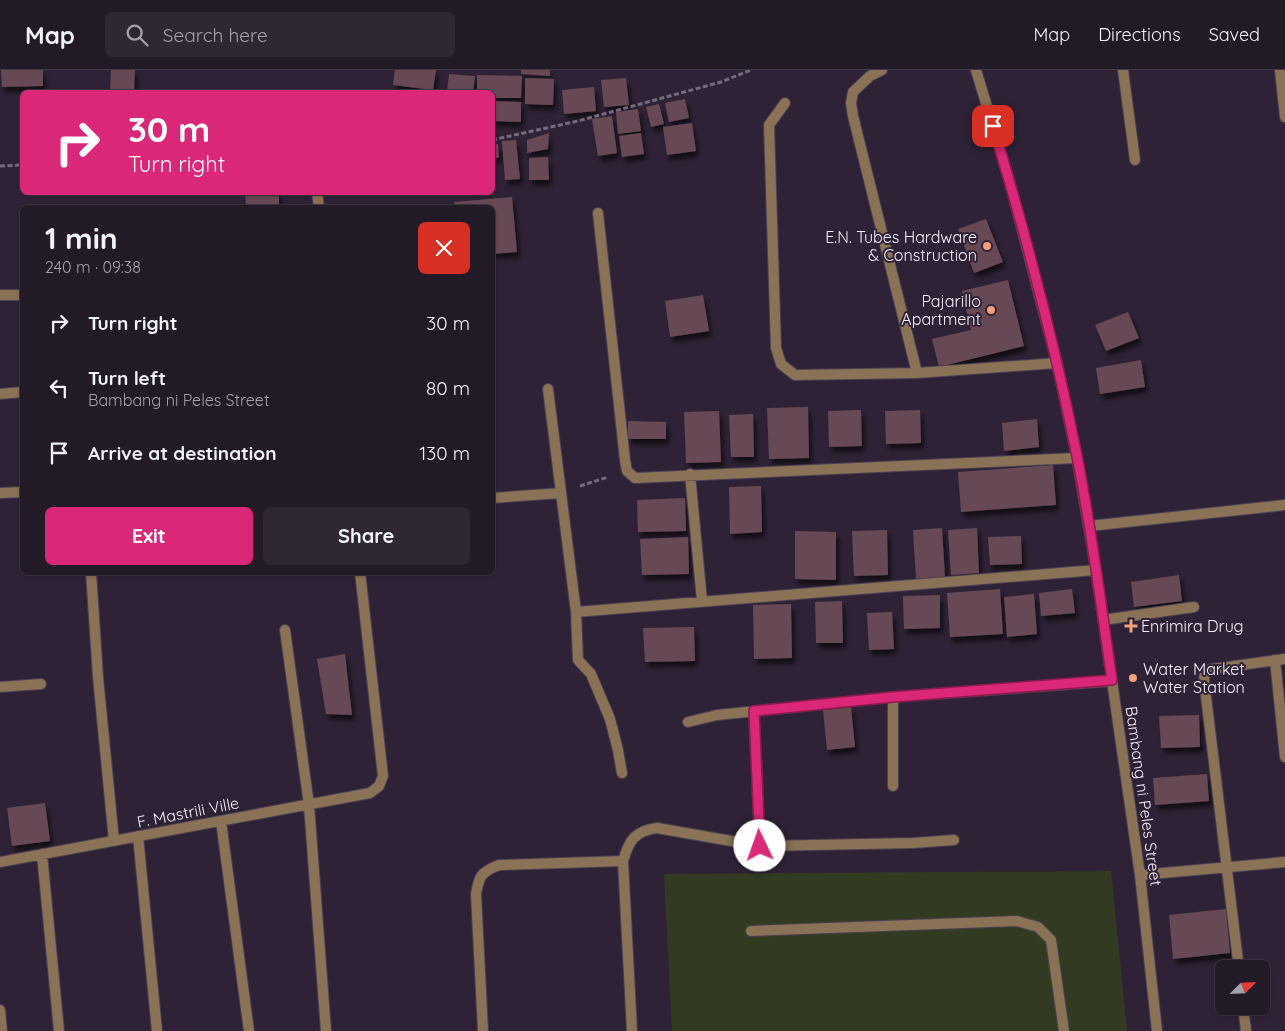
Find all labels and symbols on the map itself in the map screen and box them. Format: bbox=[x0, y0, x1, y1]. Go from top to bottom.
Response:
pin bbox=[972, 105, 1014, 147]
place label: E.N. Tubes Hardware & Construction bbox=[825, 227, 977, 265]
marker: E.N. Tubes Hardware & Construction bbox=[981, 240, 993, 252]
place label: Pajarillo Apartment bbox=[901, 291, 981, 329]
marker: Pajarillo Apartment bbox=[985, 304, 997, 316]
place label: Enrimira Drug bbox=[1141, 616, 1244, 636]
marker: Enrimira Drug bbox=[1125, 620, 1137, 632]
place label: Water Market Water Station bbox=[1143, 659, 1245, 697]
marker: Water Market Water Station bbox=[1127, 672, 1139, 684]
street label: Bambang ni Peles Street bbox=[1121, 705, 1167, 887]
street label: F. Mastrili Ville bbox=[135, 792, 241, 832]
position arrow bbox=[733, 819, 785, 871]
north arrow bbox=[1215, 960, 1270, 1015]

